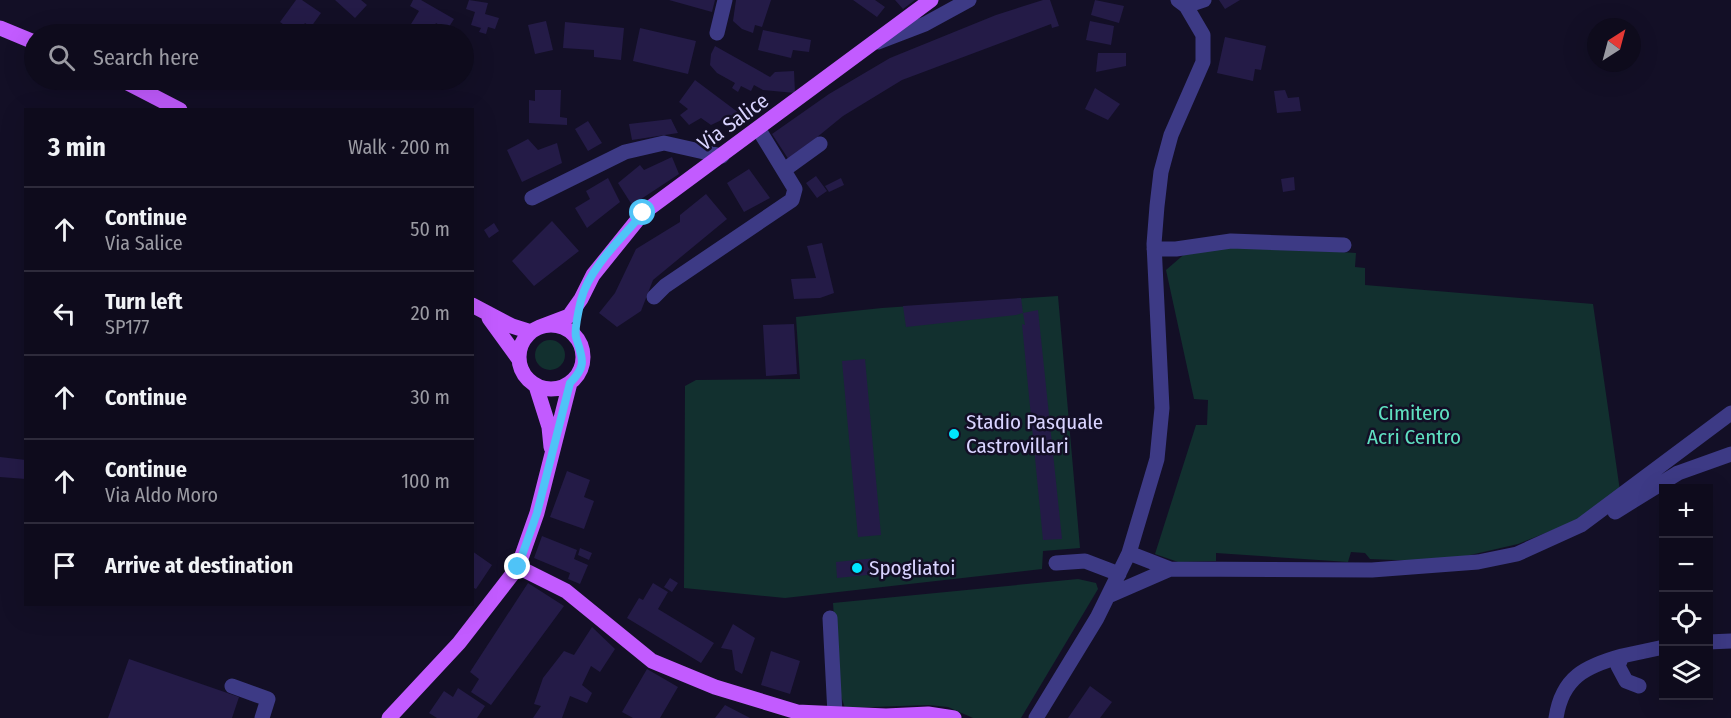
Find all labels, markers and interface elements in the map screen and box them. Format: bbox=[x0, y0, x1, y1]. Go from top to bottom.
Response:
north arrow bbox=[1587, 18, 1641, 72]
search box bbox=[24, 24, 474, 90]
icon: search bbox=[45, 41, 78, 74]
text: Search here bbox=[93, 44, 199, 71]
street label: Via Salice bbox=[692, 88, 774, 156]
text: 3 min bbox=[48, 132, 106, 163]
text: Walk · 200 m bbox=[348, 135, 450, 159]
route start bbox=[629, 199, 655, 225]
text: Continue bbox=[105, 204, 187, 231]
icon: ahead bbox=[48, 213, 81, 246]
text: 50 m bbox=[410, 217, 450, 241]
text: Via Salice bbox=[105, 231, 183, 255]
text: Turn left bbox=[105, 288, 183, 315]
icon: left bbox=[48, 297, 81, 330]
text: 20 m bbox=[411, 301, 450, 325]
text: SP177 bbox=[105, 315, 149, 339]
icon: ahead bbox=[48, 381, 81, 414]
text: Continue bbox=[105, 384, 187, 411]
text: 30 m bbox=[410, 385, 450, 409]
park label: Cimitero Acri Centro bbox=[1367, 400, 1461, 450]
place label: Stadio Pasquale Castrovillari bbox=[966, 409, 1103, 459]
marker: Stadio Pasquale Castrovillari bbox=[947, 427, 961, 441]
text: Continue bbox=[105, 456, 187, 483]
icon: ahead bbox=[48, 465, 81, 498]
text: 100 m bbox=[401, 469, 450, 493]
text: Via Aldo Moro bbox=[105, 483, 218, 507]
map controls bbox=[1659, 484, 1713, 700]
button: + bbox=[1659, 484, 1713, 538]
button: − bbox=[1659, 538, 1713, 592]
icon: arrive bbox=[48, 549, 81, 582]
text: Arrive at destination bbox=[105, 552, 293, 579]
route end bbox=[504, 553, 530, 579]
place label: Spogliatoi bbox=[869, 555, 956, 581]
marker: Spogliatoi bbox=[850, 561, 864, 575]
button: locate bbox=[1659, 592, 1713, 646]
button: layers bbox=[1659, 646, 1713, 700]

